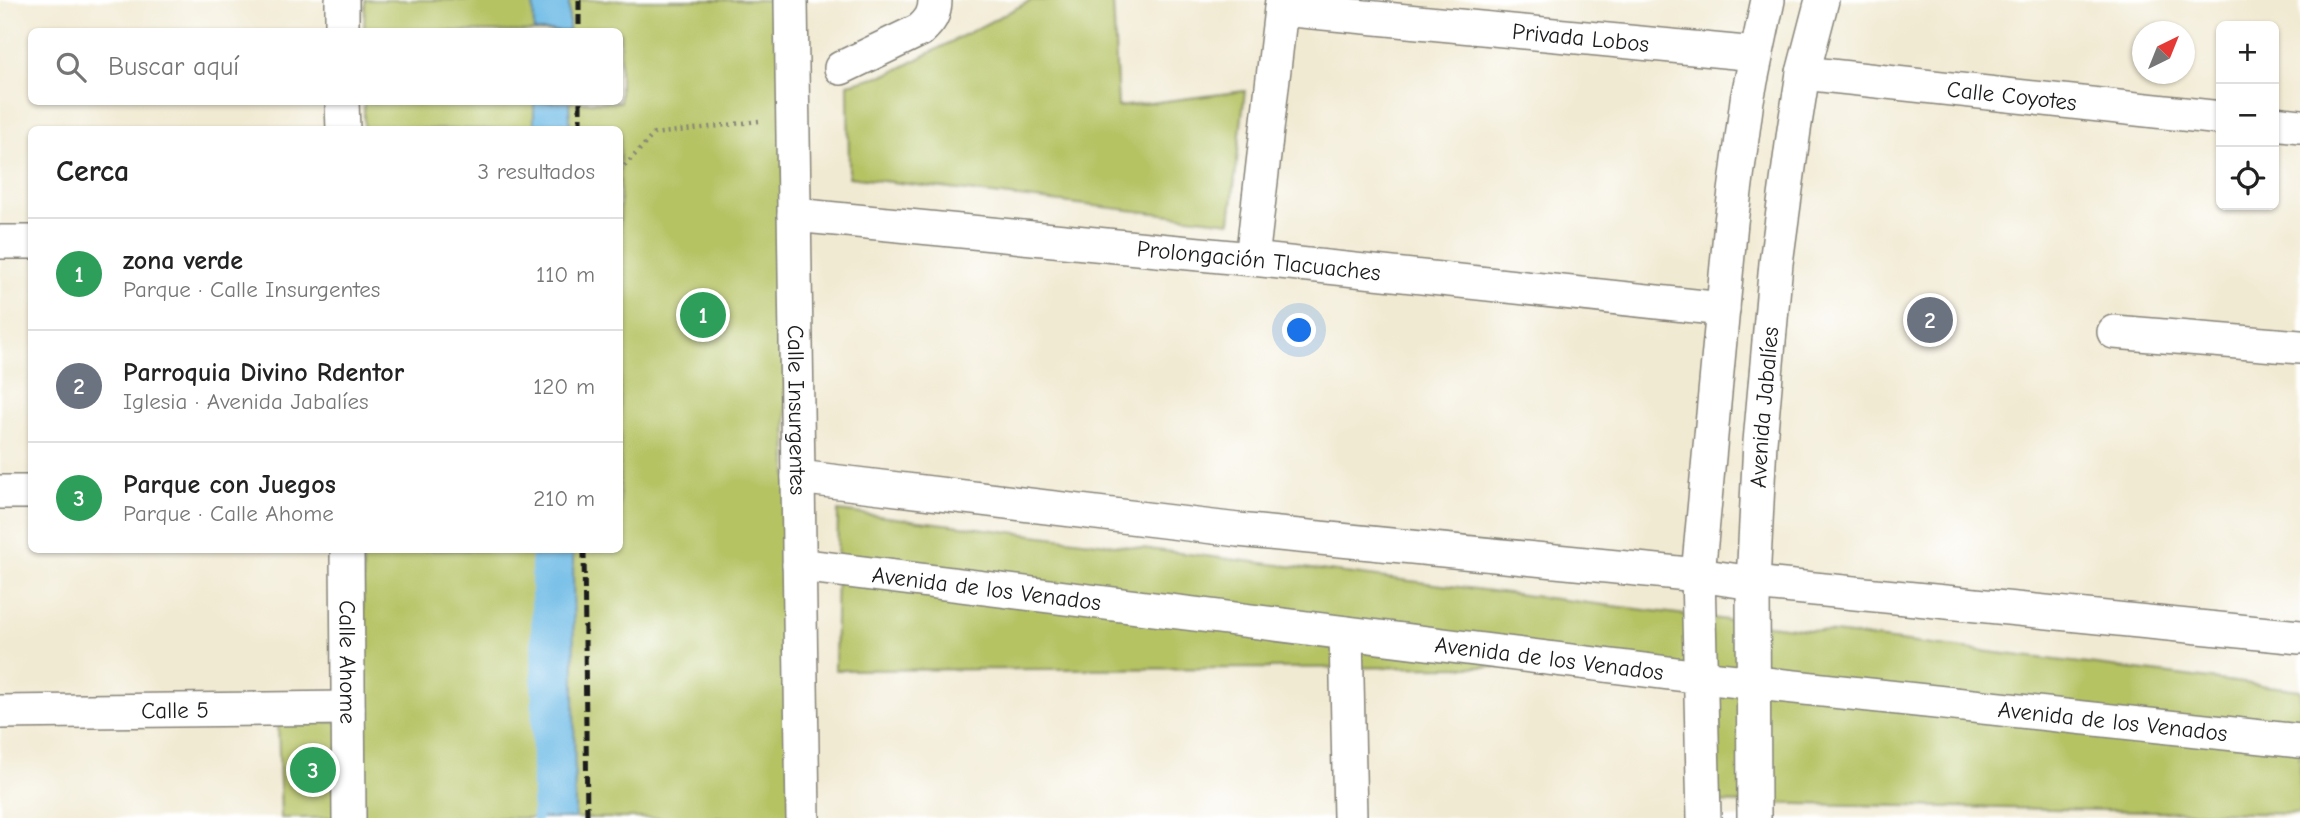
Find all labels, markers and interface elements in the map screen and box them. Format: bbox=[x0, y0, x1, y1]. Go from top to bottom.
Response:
street label: Privada Lobos bbox=[1511, 18, 1650, 58]
north arrow bbox=[2132, 21, 2195, 84]
map controls bbox=[2216, 21, 2279, 210]
button: + bbox=[2216, 21, 2279, 84]
search box bbox=[28, 28, 623, 105]
icon: search bbox=[52, 48, 90, 86]
text: Buscar aquí bbox=[108, 52, 239, 82]
street label: Calle Coyotes bbox=[1945, 76, 2078, 116]
button: − bbox=[2216, 84, 2279, 147]
button: locate bbox=[2216, 147, 2279, 210]
text: Cerca bbox=[56, 154, 129, 189]
text: 3 resultados bbox=[478, 158, 595, 185]
street label: Prolongación Tlacuaches bbox=[1136, 235, 1382, 287]
text: zona verde bbox=[123, 246, 243, 276]
text: 1 bbox=[74, 261, 84, 288]
text: 110 m bbox=[536, 261, 595, 288]
text: Parque · Calle Insurgentes bbox=[123, 276, 380, 303]
pin: 1 bbox=[680, 289, 726, 341]
pin: 2 bbox=[1907, 294, 1953, 346]
your location bbox=[1282, 313, 1316, 347]
street label: Calle Insurgentes bbox=[782, 325, 811, 495]
street label: Avenida Jabalíes bbox=[1745, 326, 1784, 489]
text: Parroquia Divino Rdentor bbox=[123, 358, 404, 388]
text: 2 bbox=[73, 373, 85, 400]
text: 120 m bbox=[533, 373, 595, 400]
text: Iglesia · Avenida Jabalíes bbox=[123, 388, 368, 415]
text: Parque con Juegos bbox=[123, 470, 336, 500]
text: 3 bbox=[73, 485, 85, 512]
text: 210 m bbox=[533, 485, 595, 512]
text: Parque · Calle Ahome bbox=[123, 500, 334, 527]
street label: Avenida de los Venados bbox=[870, 561, 1103, 616]
street label: Calle Ahome bbox=[333, 600, 361, 724]
street label: Avenida de los Venados bbox=[1433, 631, 1665, 686]
street label: Avenida de los Venados bbox=[1997, 696, 2229, 747]
street label: Calle 5 bbox=[141, 697, 209, 724]
pin: 3 bbox=[290, 744, 336, 796]

